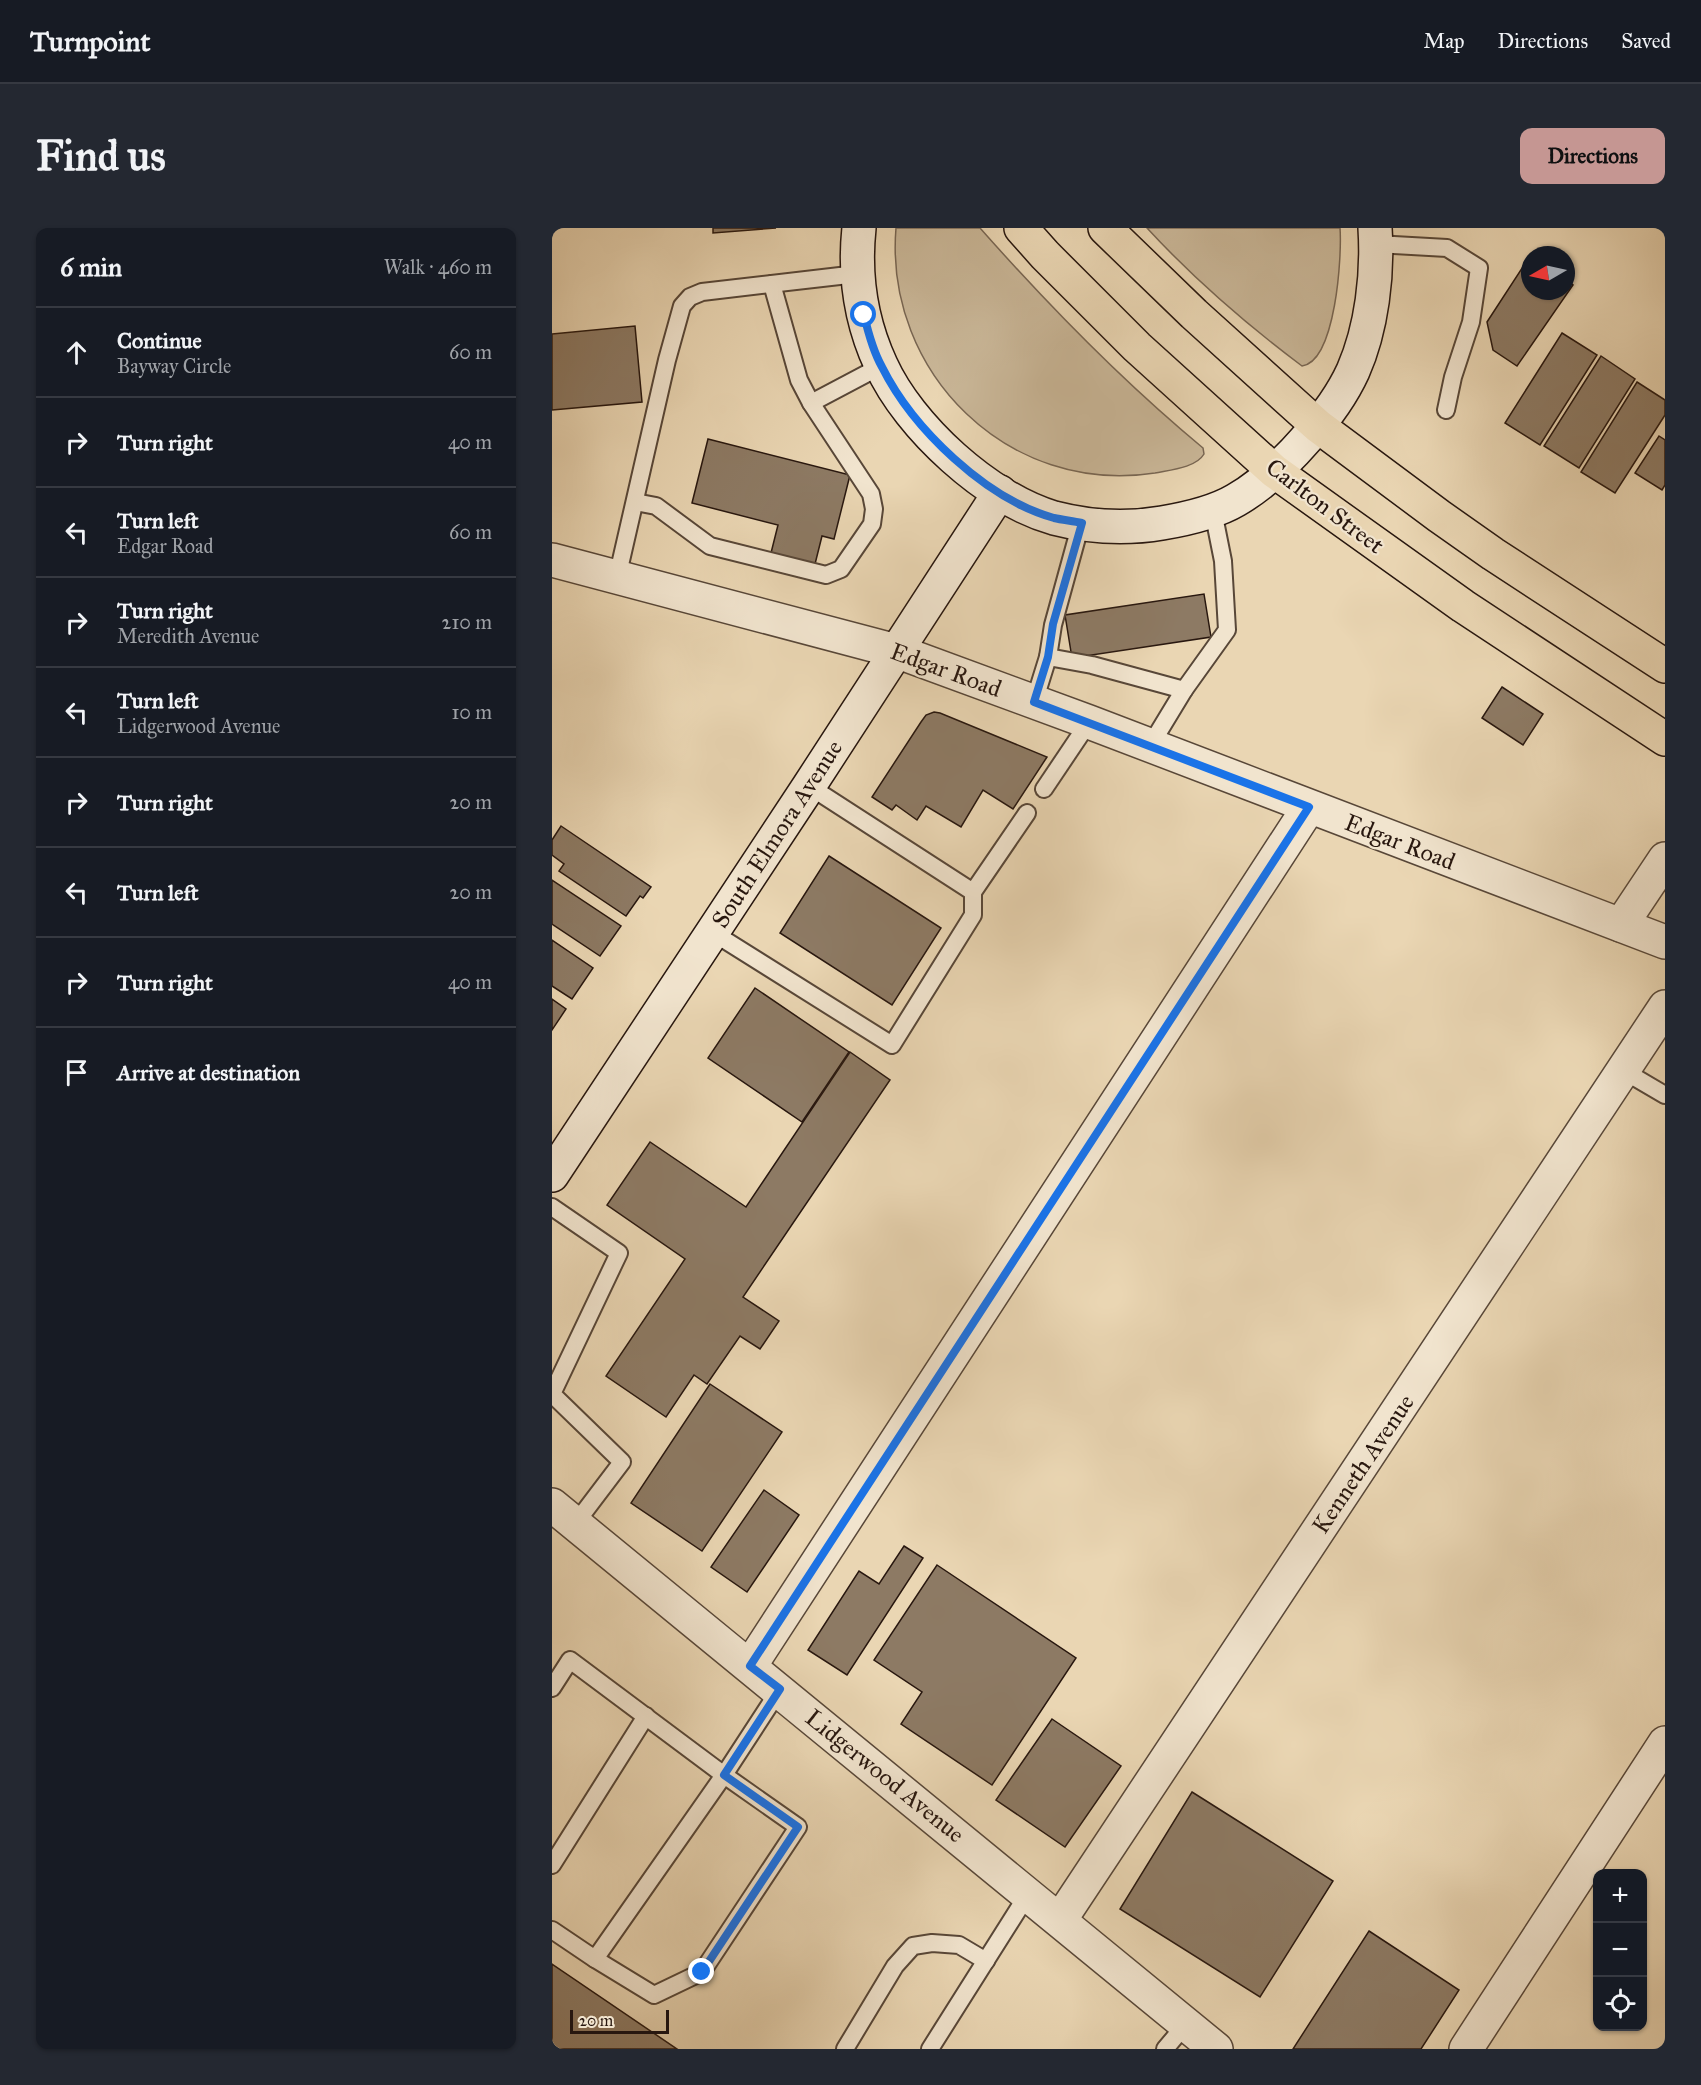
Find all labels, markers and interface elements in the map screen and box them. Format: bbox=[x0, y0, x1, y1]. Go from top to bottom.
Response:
text: Turnpoint bbox=[30, 24, 150, 59]
text: Map bbox=[1424, 28, 1465, 54]
text: Directions bbox=[1498, 28, 1588, 54]
text: Saved bbox=[1621, 28, 1671, 54]
button: Directions bbox=[1520, 128, 1665, 184]
text: Find us bbox=[36, 130, 166, 182]
north arrow bbox=[1521, 246, 1575, 300]
text: 6 min bbox=[60, 251, 122, 283]
text: Walk · 460 m bbox=[384, 255, 492, 279]
route start bbox=[850, 301, 876, 327]
text: Continue bbox=[117, 327, 202, 354]
icon: ahead bbox=[60, 336, 93, 369]
text: 60 m bbox=[449, 340, 492, 364]
text: Bayway Circle bbox=[117, 354, 231, 378]
icon: right bbox=[60, 426, 93, 459]
text: Turn right bbox=[117, 429, 213, 456]
text: 40 m bbox=[448, 430, 492, 454]
street label: Carlton Street bbox=[1260, 452, 1390, 561]
text: Turn left bbox=[117, 507, 199, 534]
icon: left bbox=[60, 516, 93, 549]
text: 60 m bbox=[449, 520, 492, 544]
text: Edgar Road bbox=[117, 534, 214, 558]
text: Turn right bbox=[117, 597, 213, 624]
icon: right bbox=[60, 606, 93, 639]
text: 210 m bbox=[442, 610, 492, 634]
text: Meredith Avenue bbox=[117, 624, 259, 648]
street label: Edgar Road bbox=[886, 636, 1006, 704]
text: Turn left bbox=[117, 687, 199, 714]
icon: left bbox=[60, 696, 93, 729]
text: 10 m bbox=[451, 700, 492, 724]
text: Lidgerwood Avenue bbox=[117, 714, 280, 738]
street label: South Elmora Avenue bbox=[705, 734, 849, 934]
icon: right bbox=[60, 786, 93, 819]
text: Turn right bbox=[117, 789, 213, 816]
text: 20 m bbox=[449, 790, 492, 814]
street label: Edgar Road bbox=[1341, 807, 1459, 877]
icon: left bbox=[60, 876, 93, 909]
text: Turn left bbox=[117, 879, 199, 906]
text: 20 m bbox=[449, 880, 492, 904]
icon: right bbox=[60, 966, 93, 999]
text: Turn right bbox=[117, 969, 213, 996]
text: 40 m bbox=[448, 970, 492, 994]
icon: arrive bbox=[60, 1056, 93, 1089]
text: Arrive at destination bbox=[117, 1059, 300, 1086]
street label: Kenneth Avenue bbox=[1305, 1389, 1421, 1539]
street label: Lidgerwood Avenue bbox=[799, 1703, 971, 1849]
map controls bbox=[1593, 1869, 1647, 2031]
button: + bbox=[1593, 1869, 1647, 1923]
button: − bbox=[1593, 1923, 1647, 1977]
route end bbox=[688, 1958, 714, 1984]
button: locate bbox=[1593, 1977, 1647, 2031]
scale bar bbox=[570, 2007, 669, 2034]
text: 20 m bbox=[579, 2011, 613, 2030]

